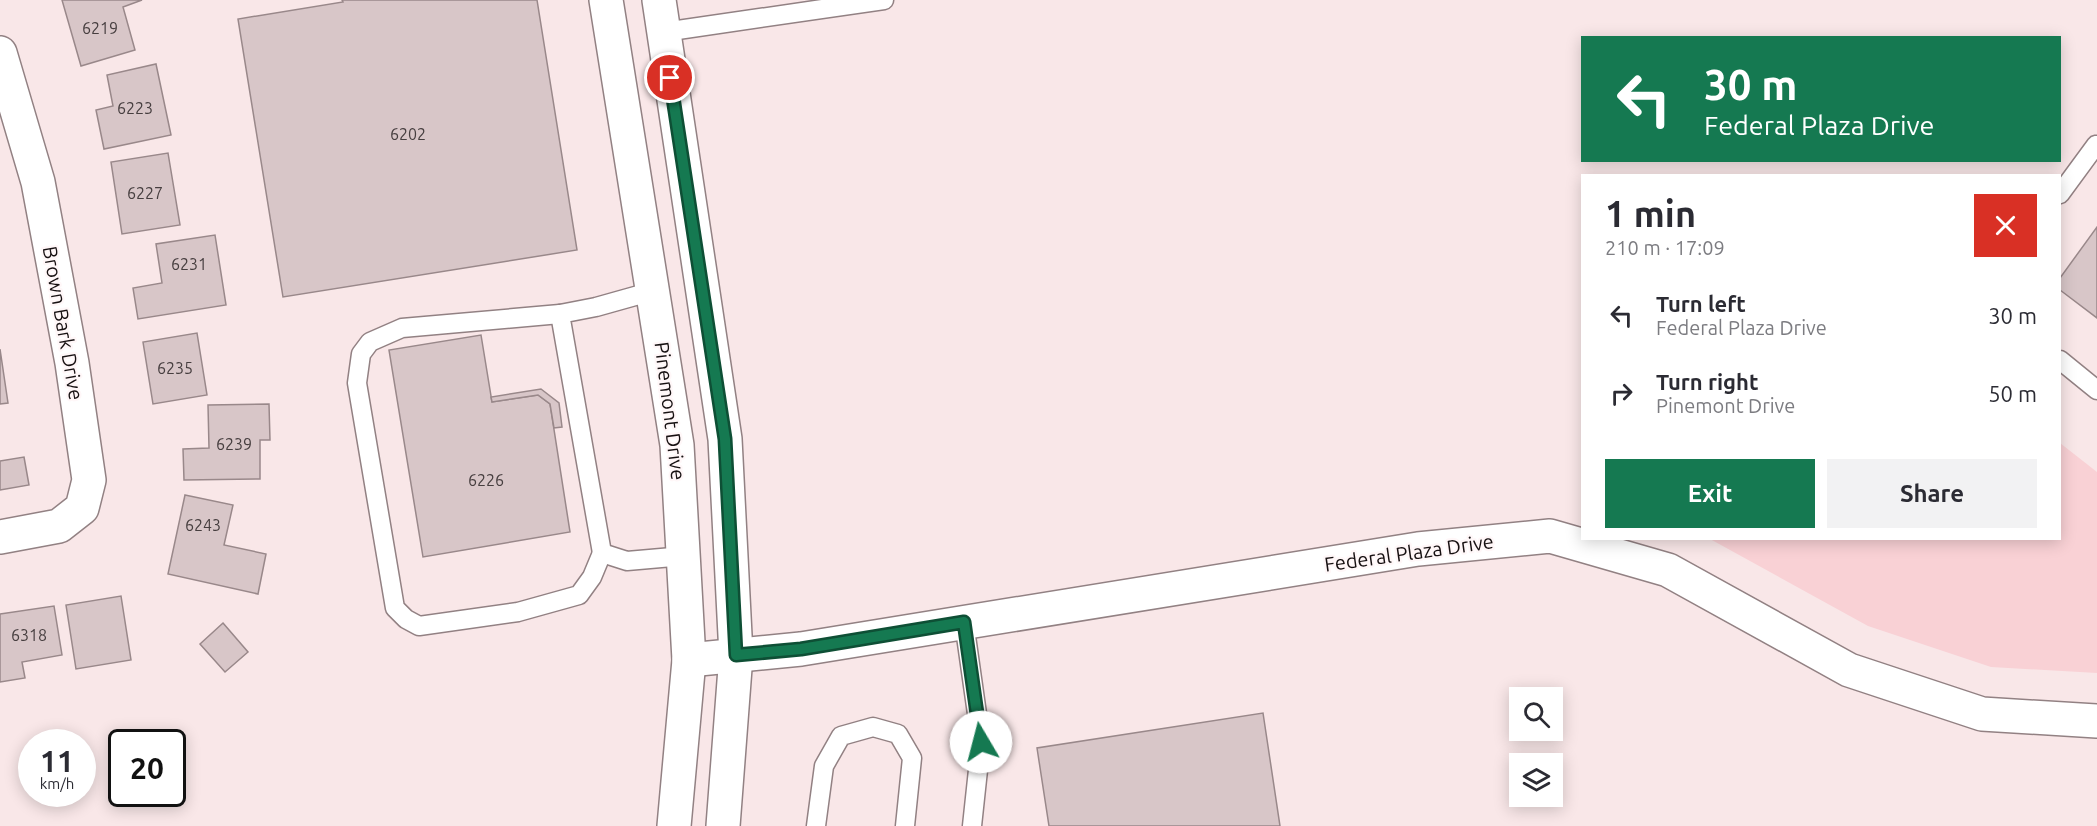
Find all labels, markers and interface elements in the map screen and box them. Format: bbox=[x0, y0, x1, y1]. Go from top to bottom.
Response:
house number: 6219 bbox=[82, 19, 118, 37]
pin bbox=[644, 52, 695, 103]
icon: left bbox=[1605, 60, 1683, 138]
icon: arrive bbox=[653, 61, 686, 94]
text: 30 m bbox=[1704, 61, 1798, 108]
house number: 6223 bbox=[117, 99, 153, 117]
text: Federal Plaza Drive bbox=[1704, 110, 1935, 140]
house number: 6202 bbox=[390, 125, 426, 143]
house number: 6227 bbox=[127, 184, 163, 202]
text: 1 min bbox=[1605, 193, 1696, 234]
button: close bbox=[1974, 194, 2037, 257]
text: 210 m · 17:09 bbox=[1605, 236, 1725, 259]
street label: Brown Bark Drive bbox=[39, 244, 88, 402]
house number: 6231 bbox=[171, 255, 207, 273]
text: Turn left bbox=[1656, 291, 1746, 316]
icon: left bbox=[1605, 299, 1638, 332]
text: 30 m bbox=[1988, 303, 2037, 328]
text: Federal Plaza Drive bbox=[1656, 316, 1827, 339]
street label: Pinemont Drive bbox=[651, 340, 690, 482]
house number: 6235 bbox=[157, 359, 193, 377]
text: Turn right bbox=[1656, 369, 1758, 394]
icon: right bbox=[1605, 377, 1638, 410]
text: 50 m bbox=[1988, 381, 2037, 406]
text: Pinemont Drive bbox=[1656, 394, 1795, 417]
house number: 6239 bbox=[216, 435, 252, 453]
button: Exit bbox=[1605, 459, 1815, 528]
button: Share bbox=[1827, 459, 2037, 528]
house number: 6226 bbox=[468, 471, 504, 489]
house number: 6243 bbox=[185, 516, 221, 534]
street label: Federal Plaza Drive bbox=[1323, 529, 1495, 576]
house number: 6318 bbox=[11, 626, 47, 644]
map controls bbox=[1509, 687, 1563, 807]
button: search bbox=[1509, 687, 1563, 741]
position arrow bbox=[949, 710, 1013, 774]
speed limit sign: 20 bbox=[108, 729, 186, 807]
text: 11 bbox=[40, 744, 74, 778]
button: layers bbox=[1509, 753, 1563, 807]
text: km/h bbox=[40, 775, 74, 792]

